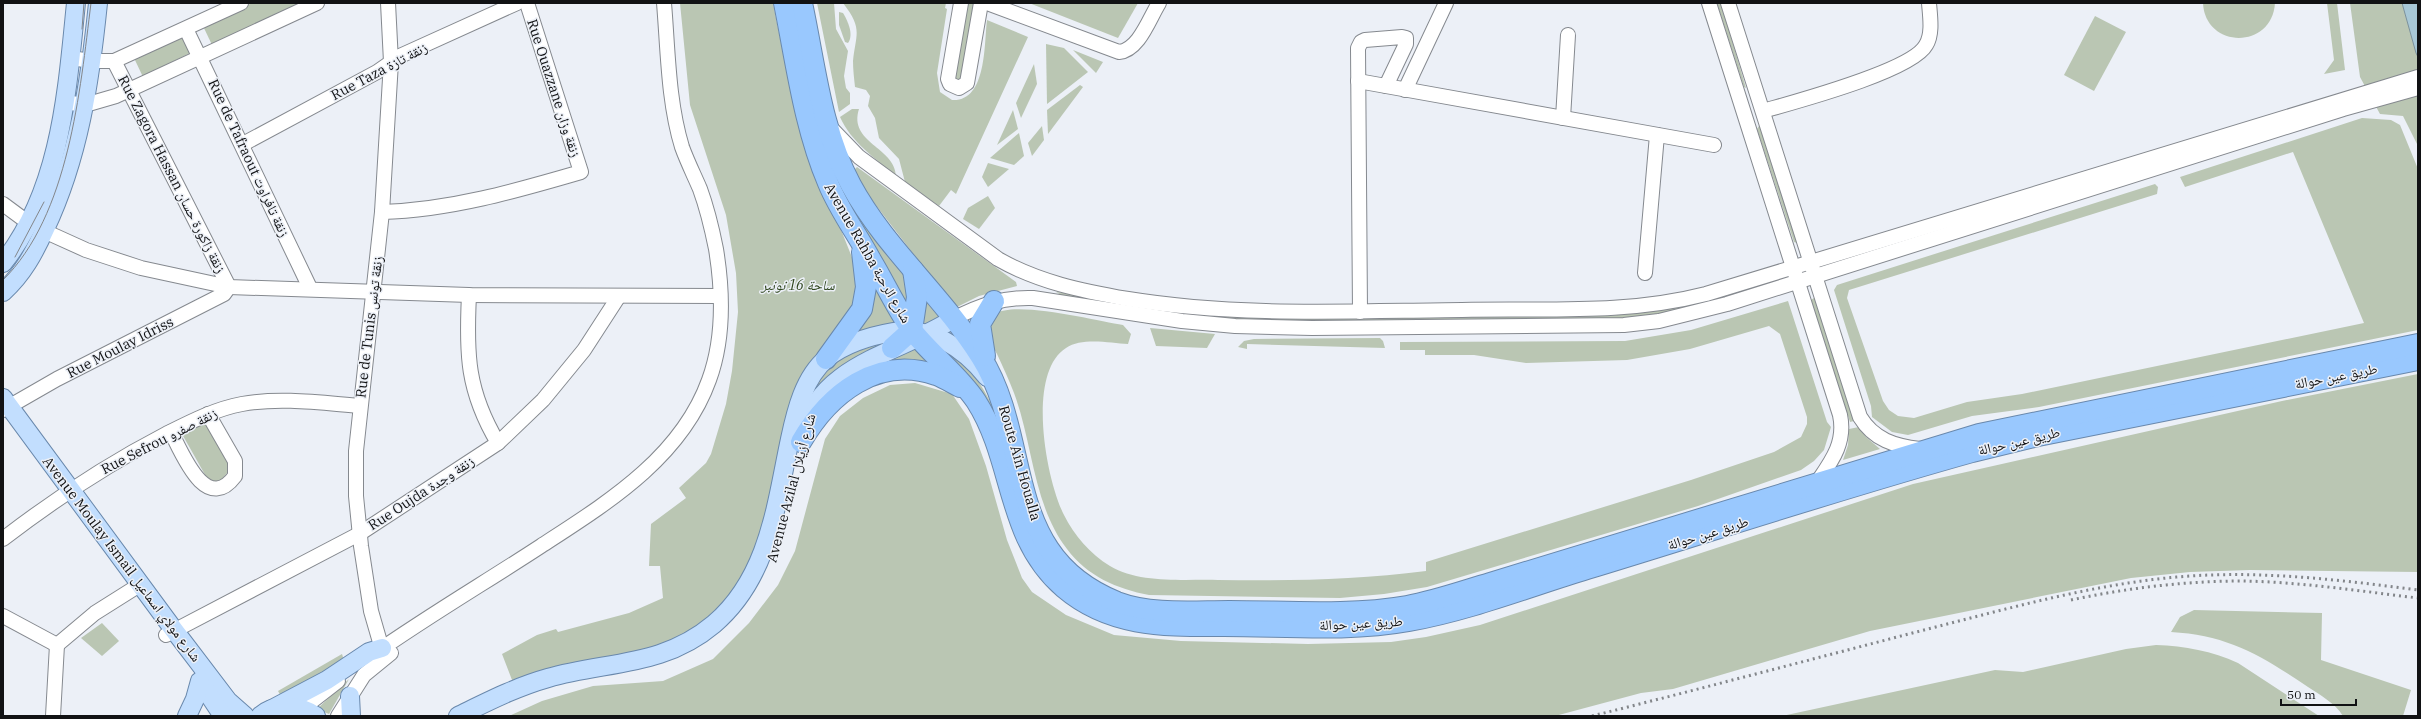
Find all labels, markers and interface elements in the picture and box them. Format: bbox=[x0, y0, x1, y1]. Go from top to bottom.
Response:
street label: Rue Ouazzane زنقة وزان bbox=[523, 17, 585, 159]
street label: Rue Taza زنقة تازة bbox=[328, 38, 430, 104]
street label: Rue Zagora Hassan زنقة زاكورة حسان bbox=[114, 72, 230, 276]
street label: Rue de Tafraout زنقة تافراوت bbox=[204, 76, 294, 240]
street label: Avenue Rahba شارع الرحبة bbox=[820, 180, 915, 327]
street label: Rue de Tunis زنقة تونس bbox=[351, 255, 387, 399]
park label: ساحة 16 نونبر bbox=[760, 276, 835, 294]
street label: Rue Moulay Idriss bbox=[64, 312, 177, 382]
street label: طريق عين حوالة bbox=[2293, 359, 2379, 394]
street label: Route Aïn Houalla bbox=[995, 403, 1045, 523]
street label: Rue Sefrou زنقة صفرو bbox=[98, 404, 220, 478]
street label: Avenue Azilal شارع أزيلال bbox=[762, 412, 821, 565]
street label: طريق عين حوالة bbox=[1976, 423, 2062, 460]
street label: Rue Oujda زنقة وجدة bbox=[364, 452, 478, 534]
street label: Avenue Moulay Ismail شارع مولاي اسماعيل bbox=[37, 453, 205, 667]
street label: طريق عين حوالة bbox=[1665, 512, 1751, 555]
street label: طريق عين حوالة bbox=[1319, 612, 1403, 635]
scale bar bbox=[2281, 681, 2356, 707]
text: 50 m bbox=[2287, 687, 2316, 702]

